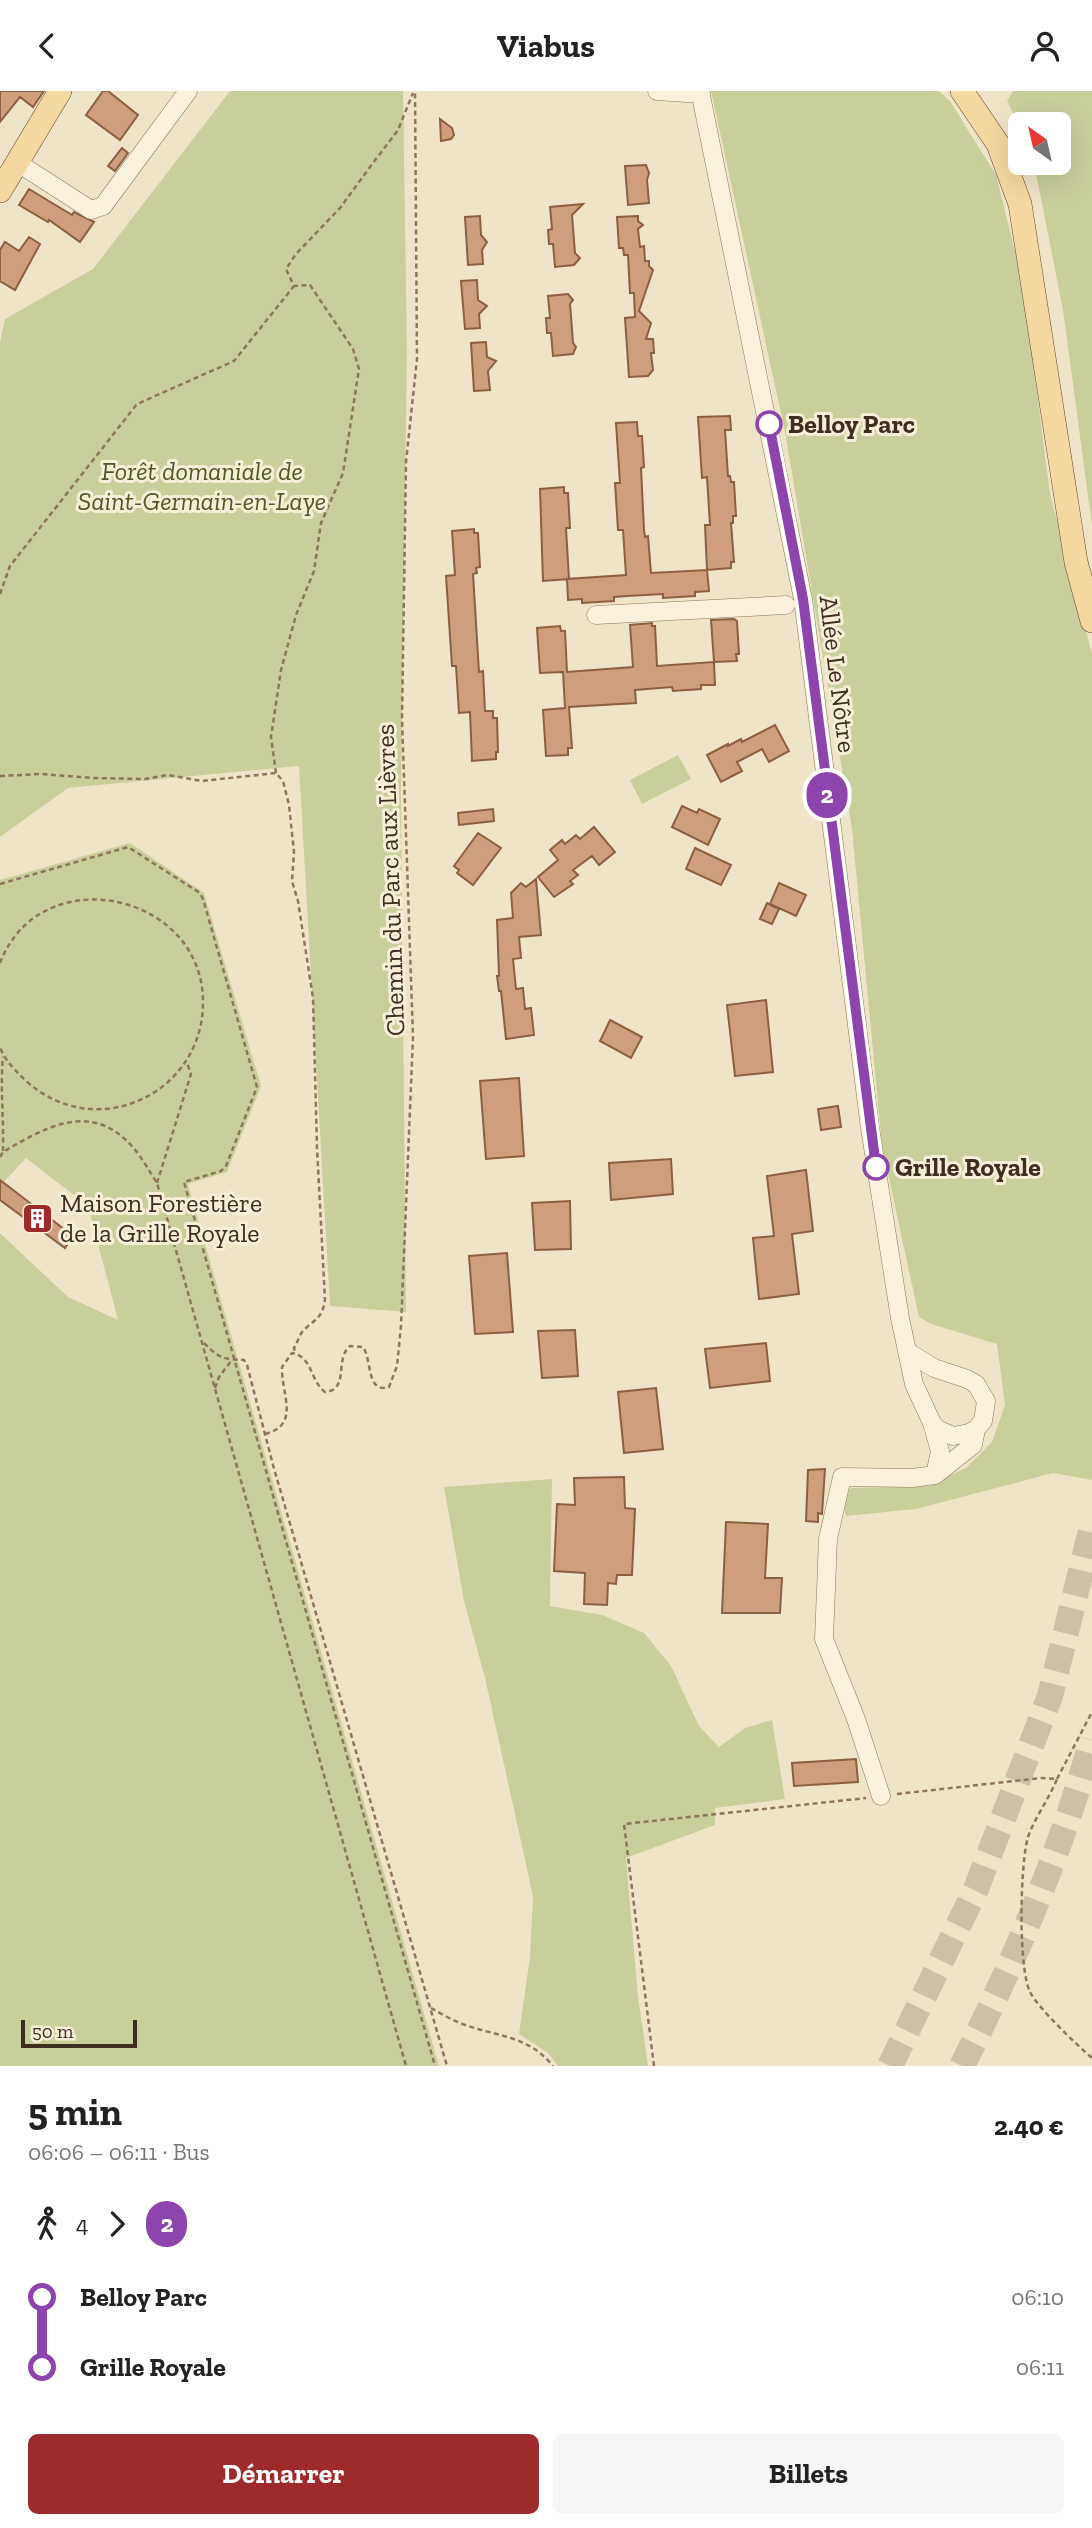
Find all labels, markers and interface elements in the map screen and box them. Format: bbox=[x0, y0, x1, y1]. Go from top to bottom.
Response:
icon: back bbox=[28, 27, 66, 65]
text: Viabus bbox=[497, 27, 595, 65]
icon: person bbox=[1026, 27, 1064, 65]
north arrow bbox=[1008, 112, 1071, 175]
map controls bbox=[1008, 112, 1071, 175]
place label: Belloy Parc bbox=[788, 408, 915, 440]
marker: Belloy Parc bbox=[756, 411, 782, 437]
park label: Forêt domaniale de Saint-Germain-en-Laye bbox=[78, 455, 326, 517]
street label: Allée Le Nôtre bbox=[812, 594, 864, 754]
street label: Chemin du Parc aux Lièvres bbox=[369, 723, 411, 1037]
line badge: 2 bbox=[804, 772, 850, 818]
text: 2 bbox=[821, 780, 833, 809]
place label: Grille Royale bbox=[895, 1151, 1041, 1183]
marker: Grille Royale bbox=[863, 1154, 889, 1180]
place label: Maison Forestière de la Grille Royale bbox=[60, 1187, 262, 1249]
building icon: Maison Forestière de la Grille Royale bbox=[20, 1201, 54, 1235]
scale bar bbox=[21, 2017, 136, 2049]
text: 50 m bbox=[32, 2020, 73, 2043]
text: 5 min bbox=[28, 2089, 122, 2135]
text: 2.40 € bbox=[994, 2110, 1064, 2142]
text: 06:06 – 06:11 · Bus bbox=[28, 2138, 210, 2166]
icon: walk bbox=[28, 2205, 66, 2243]
icon: forward bbox=[98, 2205, 136, 2243]
text: 2 bbox=[160, 2209, 173, 2238]
text: 4 bbox=[76, 2210, 88, 2238]
text: Belloy Parc bbox=[80, 2281, 207, 2313]
text: 06:10 bbox=[1011, 2283, 1064, 2311]
text: Grille Royale bbox=[80, 2351, 226, 2383]
text: 06:11 bbox=[1016, 2353, 1064, 2381]
button: Démarrer bbox=[28, 2434, 539, 2514]
button: Billets bbox=[553, 2434, 1064, 2514]

